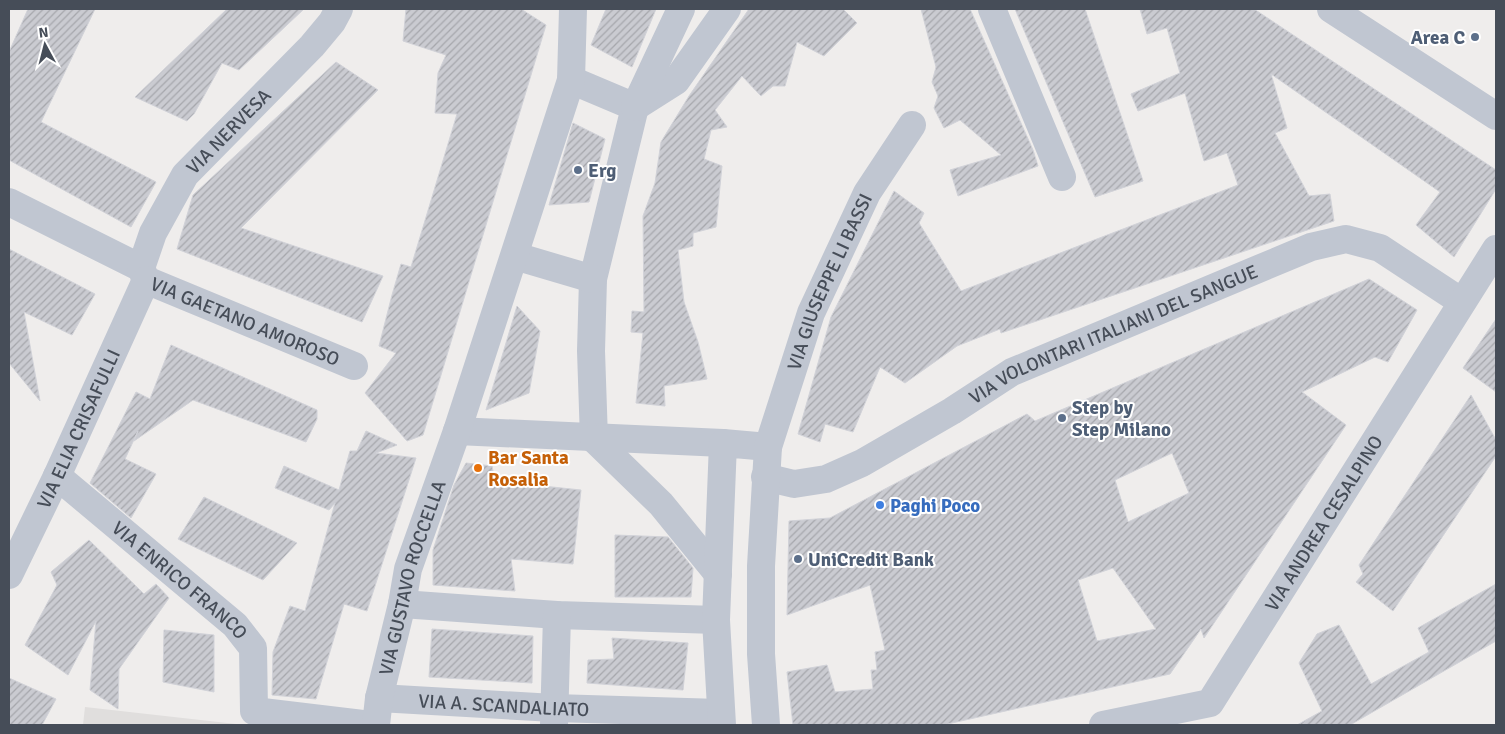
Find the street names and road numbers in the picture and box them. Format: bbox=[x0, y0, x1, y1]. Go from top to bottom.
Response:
street label: VIA NERVESA bbox=[182, 83, 277, 180]
street label: VIA GIUSEPPE LI BASSI bbox=[782, 190, 878, 373]
street label: VIA VOLONTARI ITALIANI DEL SANGUE bbox=[965, 260, 1261, 410]
street label: VIA GAETANO AMOROSO bbox=[147, 272, 343, 372]
street label: VIA ELIA CRISAFULLI bbox=[32, 346, 126, 513]
street label: VIA ANDREA CESALPINO bbox=[1260, 431, 1389, 616]
street label: VIA GUSTAVO ROCCELLA bbox=[374, 477, 452, 678]
street label: VIA ENRICO FRANCO bbox=[107, 516, 252, 644]
street label: VIA A. SCANDALIATO bbox=[418, 689, 590, 722]

